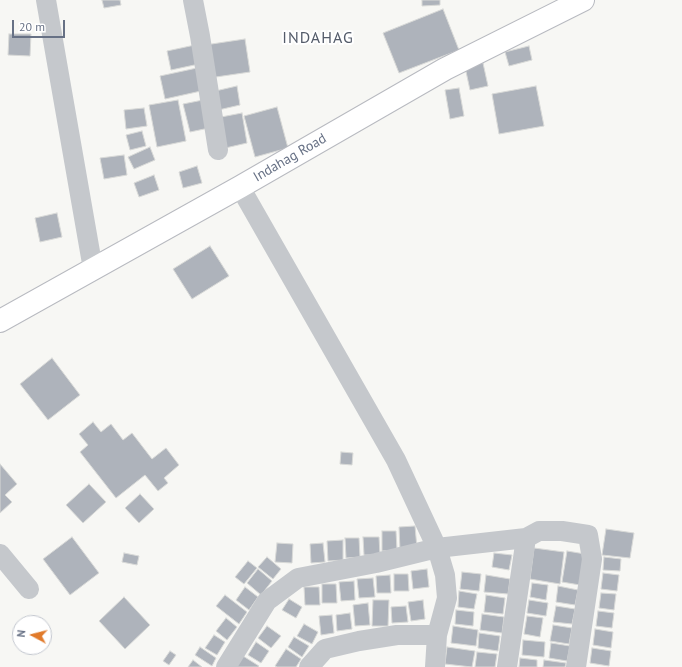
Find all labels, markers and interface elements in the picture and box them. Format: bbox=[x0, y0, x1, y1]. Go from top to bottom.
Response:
scale bar bbox=[14, 12, 67, 38]
text: 20 m bbox=[19, 19, 45, 34]
district label: INDAHAG bbox=[282, 28, 354, 48]
street label: Indahag Road bbox=[250, 130, 330, 186]
north arrow bbox=[12, 615, 52, 655]
text: N bbox=[14, 629, 28, 638]

